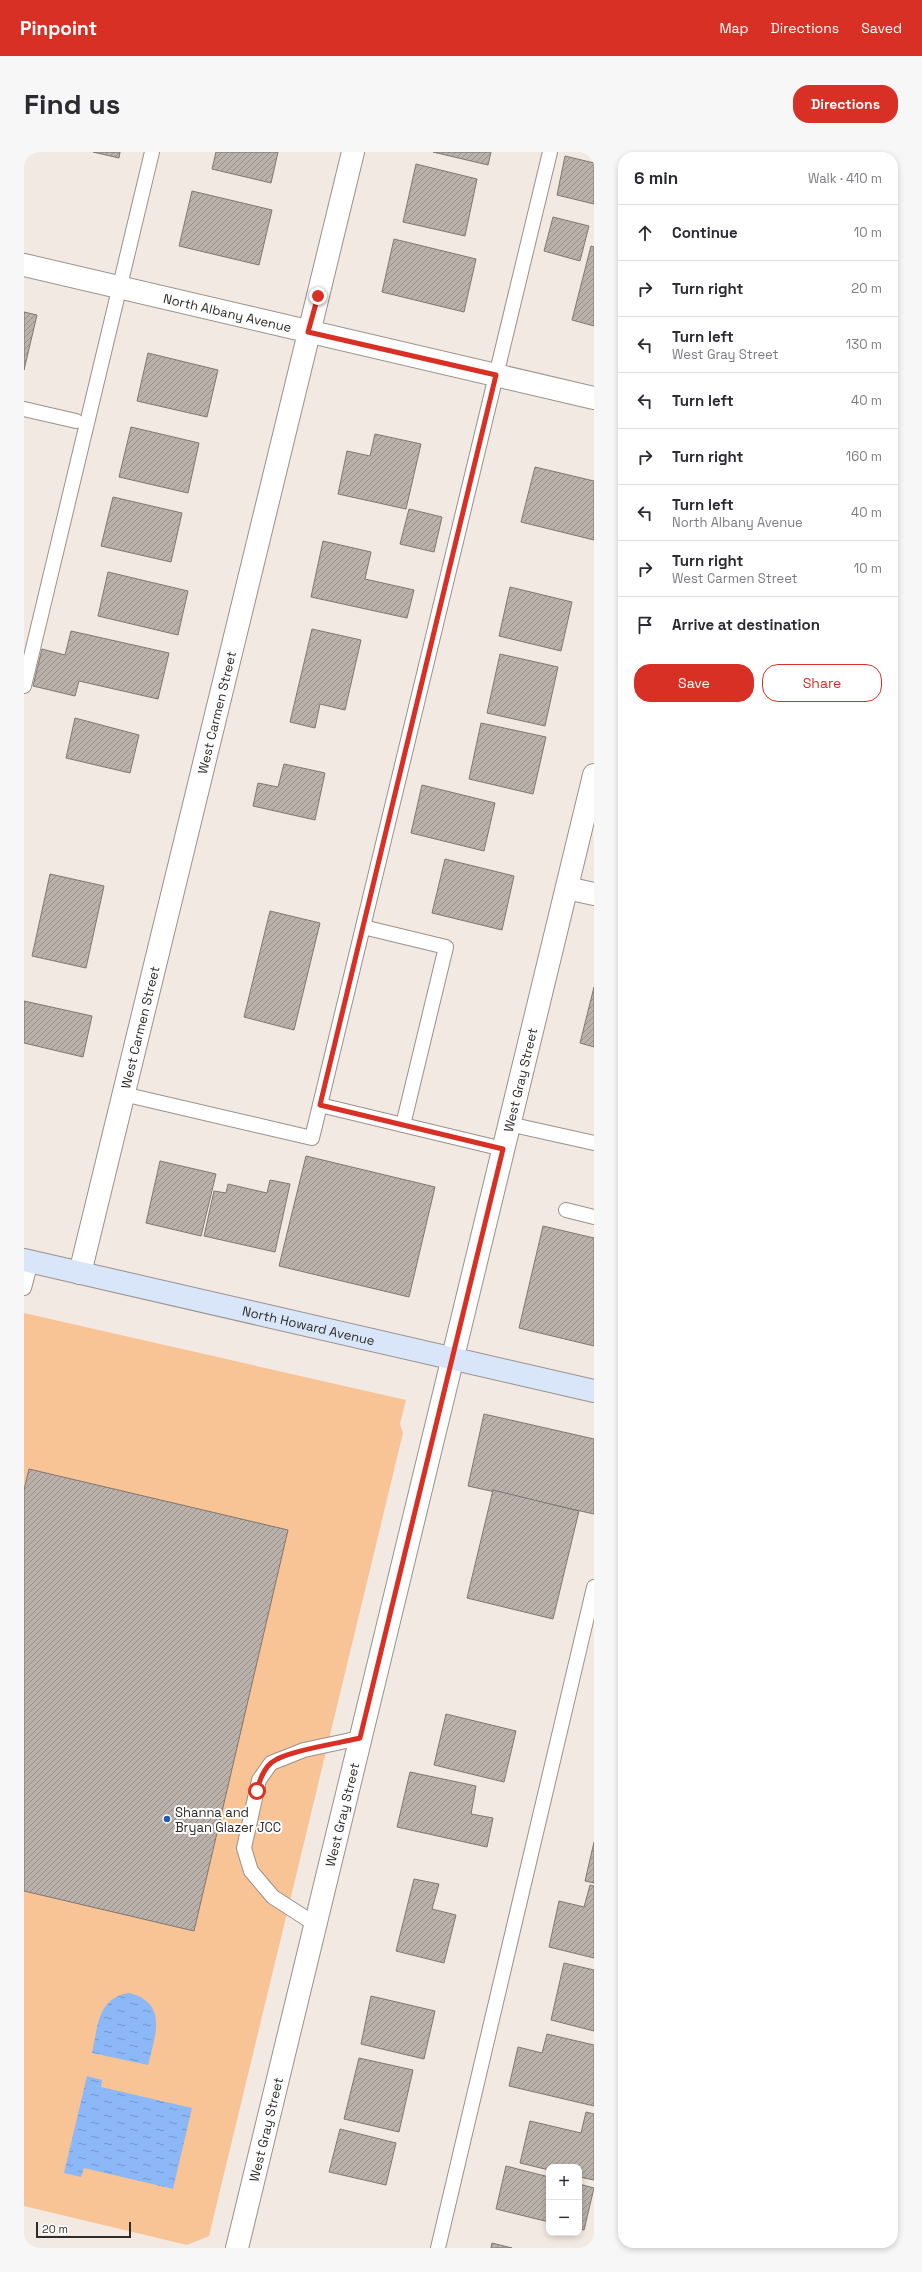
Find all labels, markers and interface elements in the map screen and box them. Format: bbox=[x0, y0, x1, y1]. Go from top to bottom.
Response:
text: Pinpoint bbox=[20, 16, 97, 41]
text: Map bbox=[719, 19, 749, 37]
text: Directions bbox=[771, 19, 839, 37]
text: Saved bbox=[861, 19, 902, 37]
button: Directions bbox=[793, 85, 898, 123]
text: Find us bbox=[24, 86, 121, 122]
text: 6 min bbox=[634, 167, 678, 189]
text: Walk · 410 m bbox=[808, 170, 882, 187]
icon: ahead bbox=[634, 222, 656, 244]
text: Continue bbox=[672, 223, 738, 242]
text: 10 m bbox=[854, 224, 882, 241]
icon: right bbox=[634, 278, 656, 300]
text: Turn right bbox=[672, 279, 743, 298]
text: 20 m bbox=[851, 280, 882, 297]
route end bbox=[309, 287, 327, 305]
street label: North Albany Avenue bbox=[162, 289, 293, 336]
text: Turn left bbox=[672, 327, 734, 346]
icon: left bbox=[634, 334, 656, 356]
text: 130 m bbox=[846, 336, 882, 353]
text: West Gray Street bbox=[672, 346, 779, 363]
icon: left bbox=[634, 390, 656, 412]
text: Turn left bbox=[672, 391, 734, 410]
text: 40 m bbox=[851, 392, 882, 409]
icon: right bbox=[634, 446, 656, 468]
text: Turn right bbox=[672, 447, 743, 466]
text: 160 m bbox=[846, 448, 882, 465]
text: Turn left bbox=[672, 495, 734, 514]
icon: left bbox=[634, 502, 656, 524]
text: 40 m bbox=[851, 504, 882, 521]
text: North Albany Avenue bbox=[672, 514, 803, 531]
text: Turn right bbox=[672, 551, 743, 570]
icon: right bbox=[634, 558, 656, 580]
text: 10 m bbox=[854, 560, 882, 577]
text: West Carmen Street bbox=[672, 570, 798, 587]
icon: arrive bbox=[634, 614, 656, 636]
text: Arrive at destination bbox=[672, 615, 820, 634]
street label: West Carmen Street bbox=[193, 649, 240, 775]
button: Save bbox=[634, 664, 754, 702]
button: Share bbox=[762, 664, 882, 702]
street label: West Carmen Street bbox=[117, 964, 163, 1090]
street label: West Gray Street bbox=[499, 1026, 541, 1134]
street label: North Howard Avenue bbox=[241, 1302, 376, 1349]
street label: West Gray Street bbox=[321, 1761, 363, 1868]
route start bbox=[248, 1782, 266, 1800]
place label: Shanna and Bryan Glazer JCC bbox=[175, 1804, 281, 1836]
marker: Shanna and Bryan Glazer JCC bbox=[162, 1814, 172, 1824]
street label: West Gray Street bbox=[245, 2076, 287, 2183]
map controls bbox=[546, 2164, 582, 2236]
button: + bbox=[546, 2164, 582, 2200]
button: − bbox=[546, 2200, 582, 2236]
scale bar bbox=[36, 2220, 131, 2239]
text: 20 m bbox=[42, 2222, 68, 2236]

